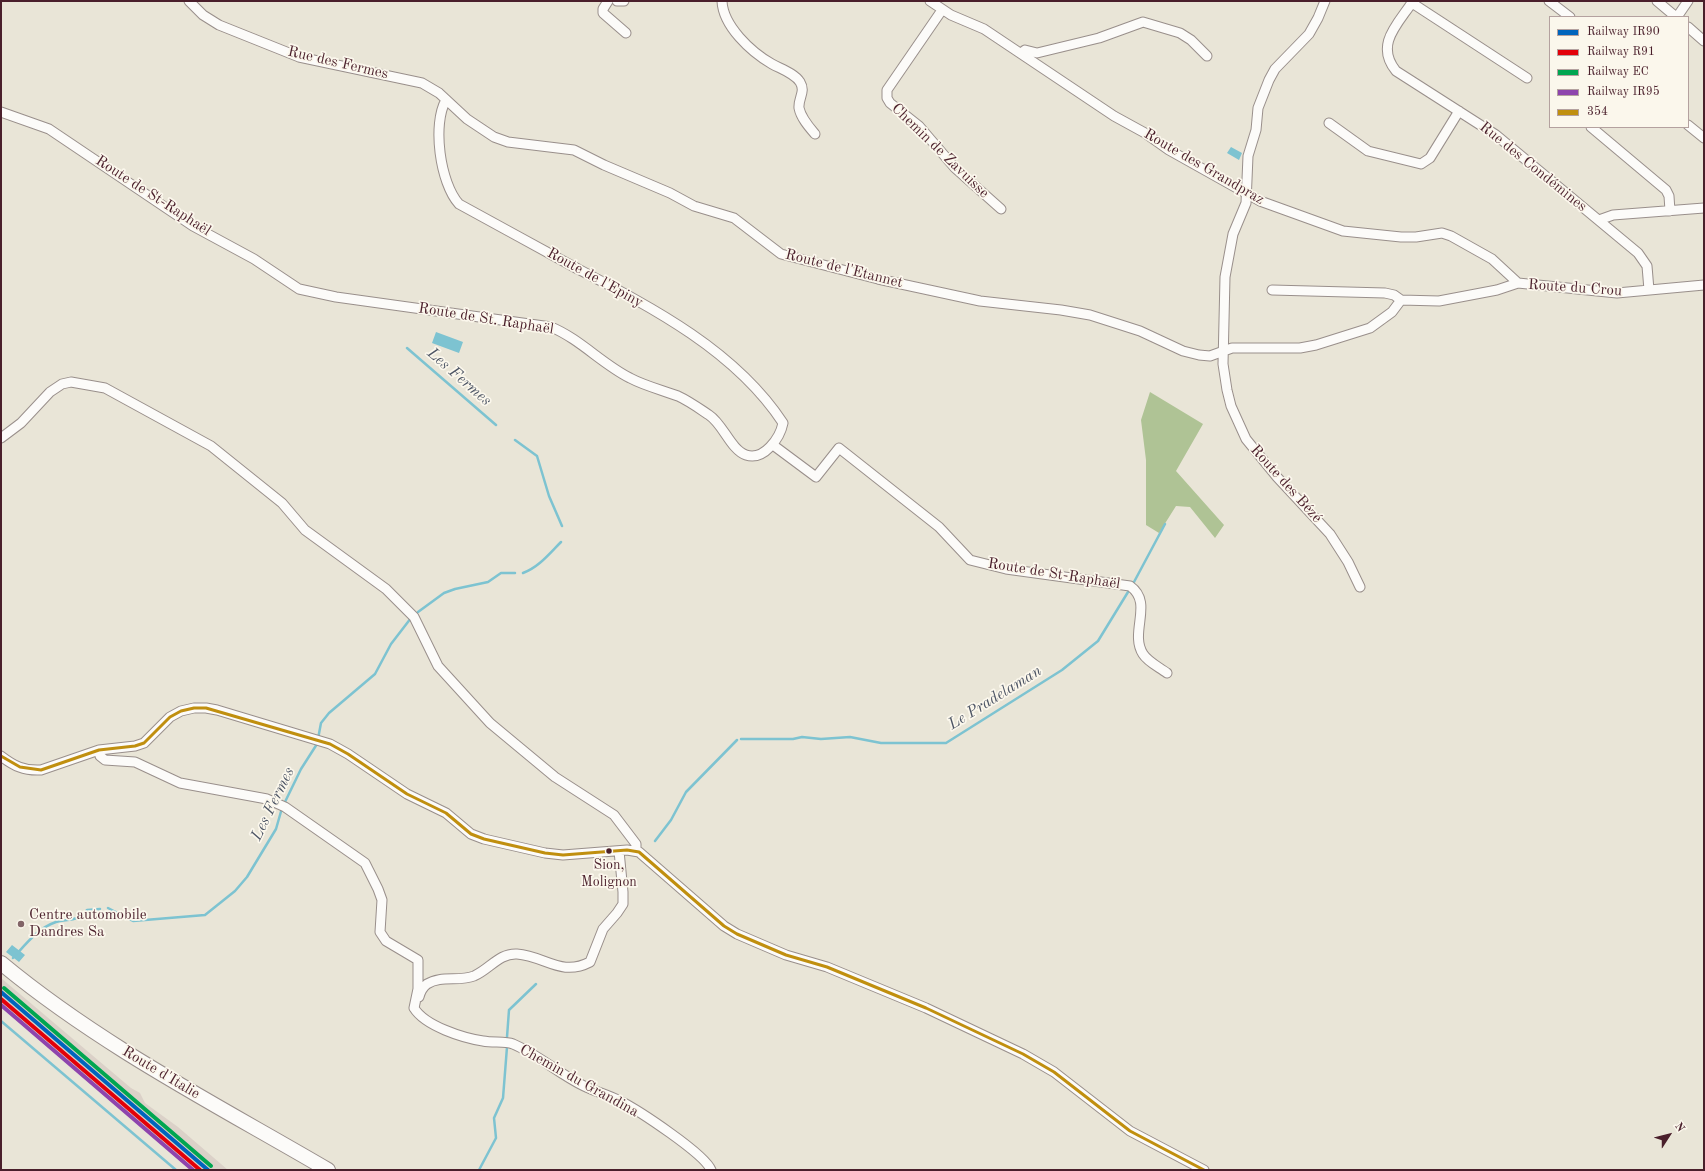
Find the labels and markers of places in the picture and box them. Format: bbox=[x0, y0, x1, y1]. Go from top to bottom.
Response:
marker: Sion, Molignon bbox=[604, 846, 614, 856]
place label: Sion, Molignon bbox=[581, 857, 637, 890]
place label: Centre automobile Dandres Sa bbox=[29, 906, 147, 941]
marker: Centre automobile Dandres Sa bbox=[16, 919, 26, 929]

